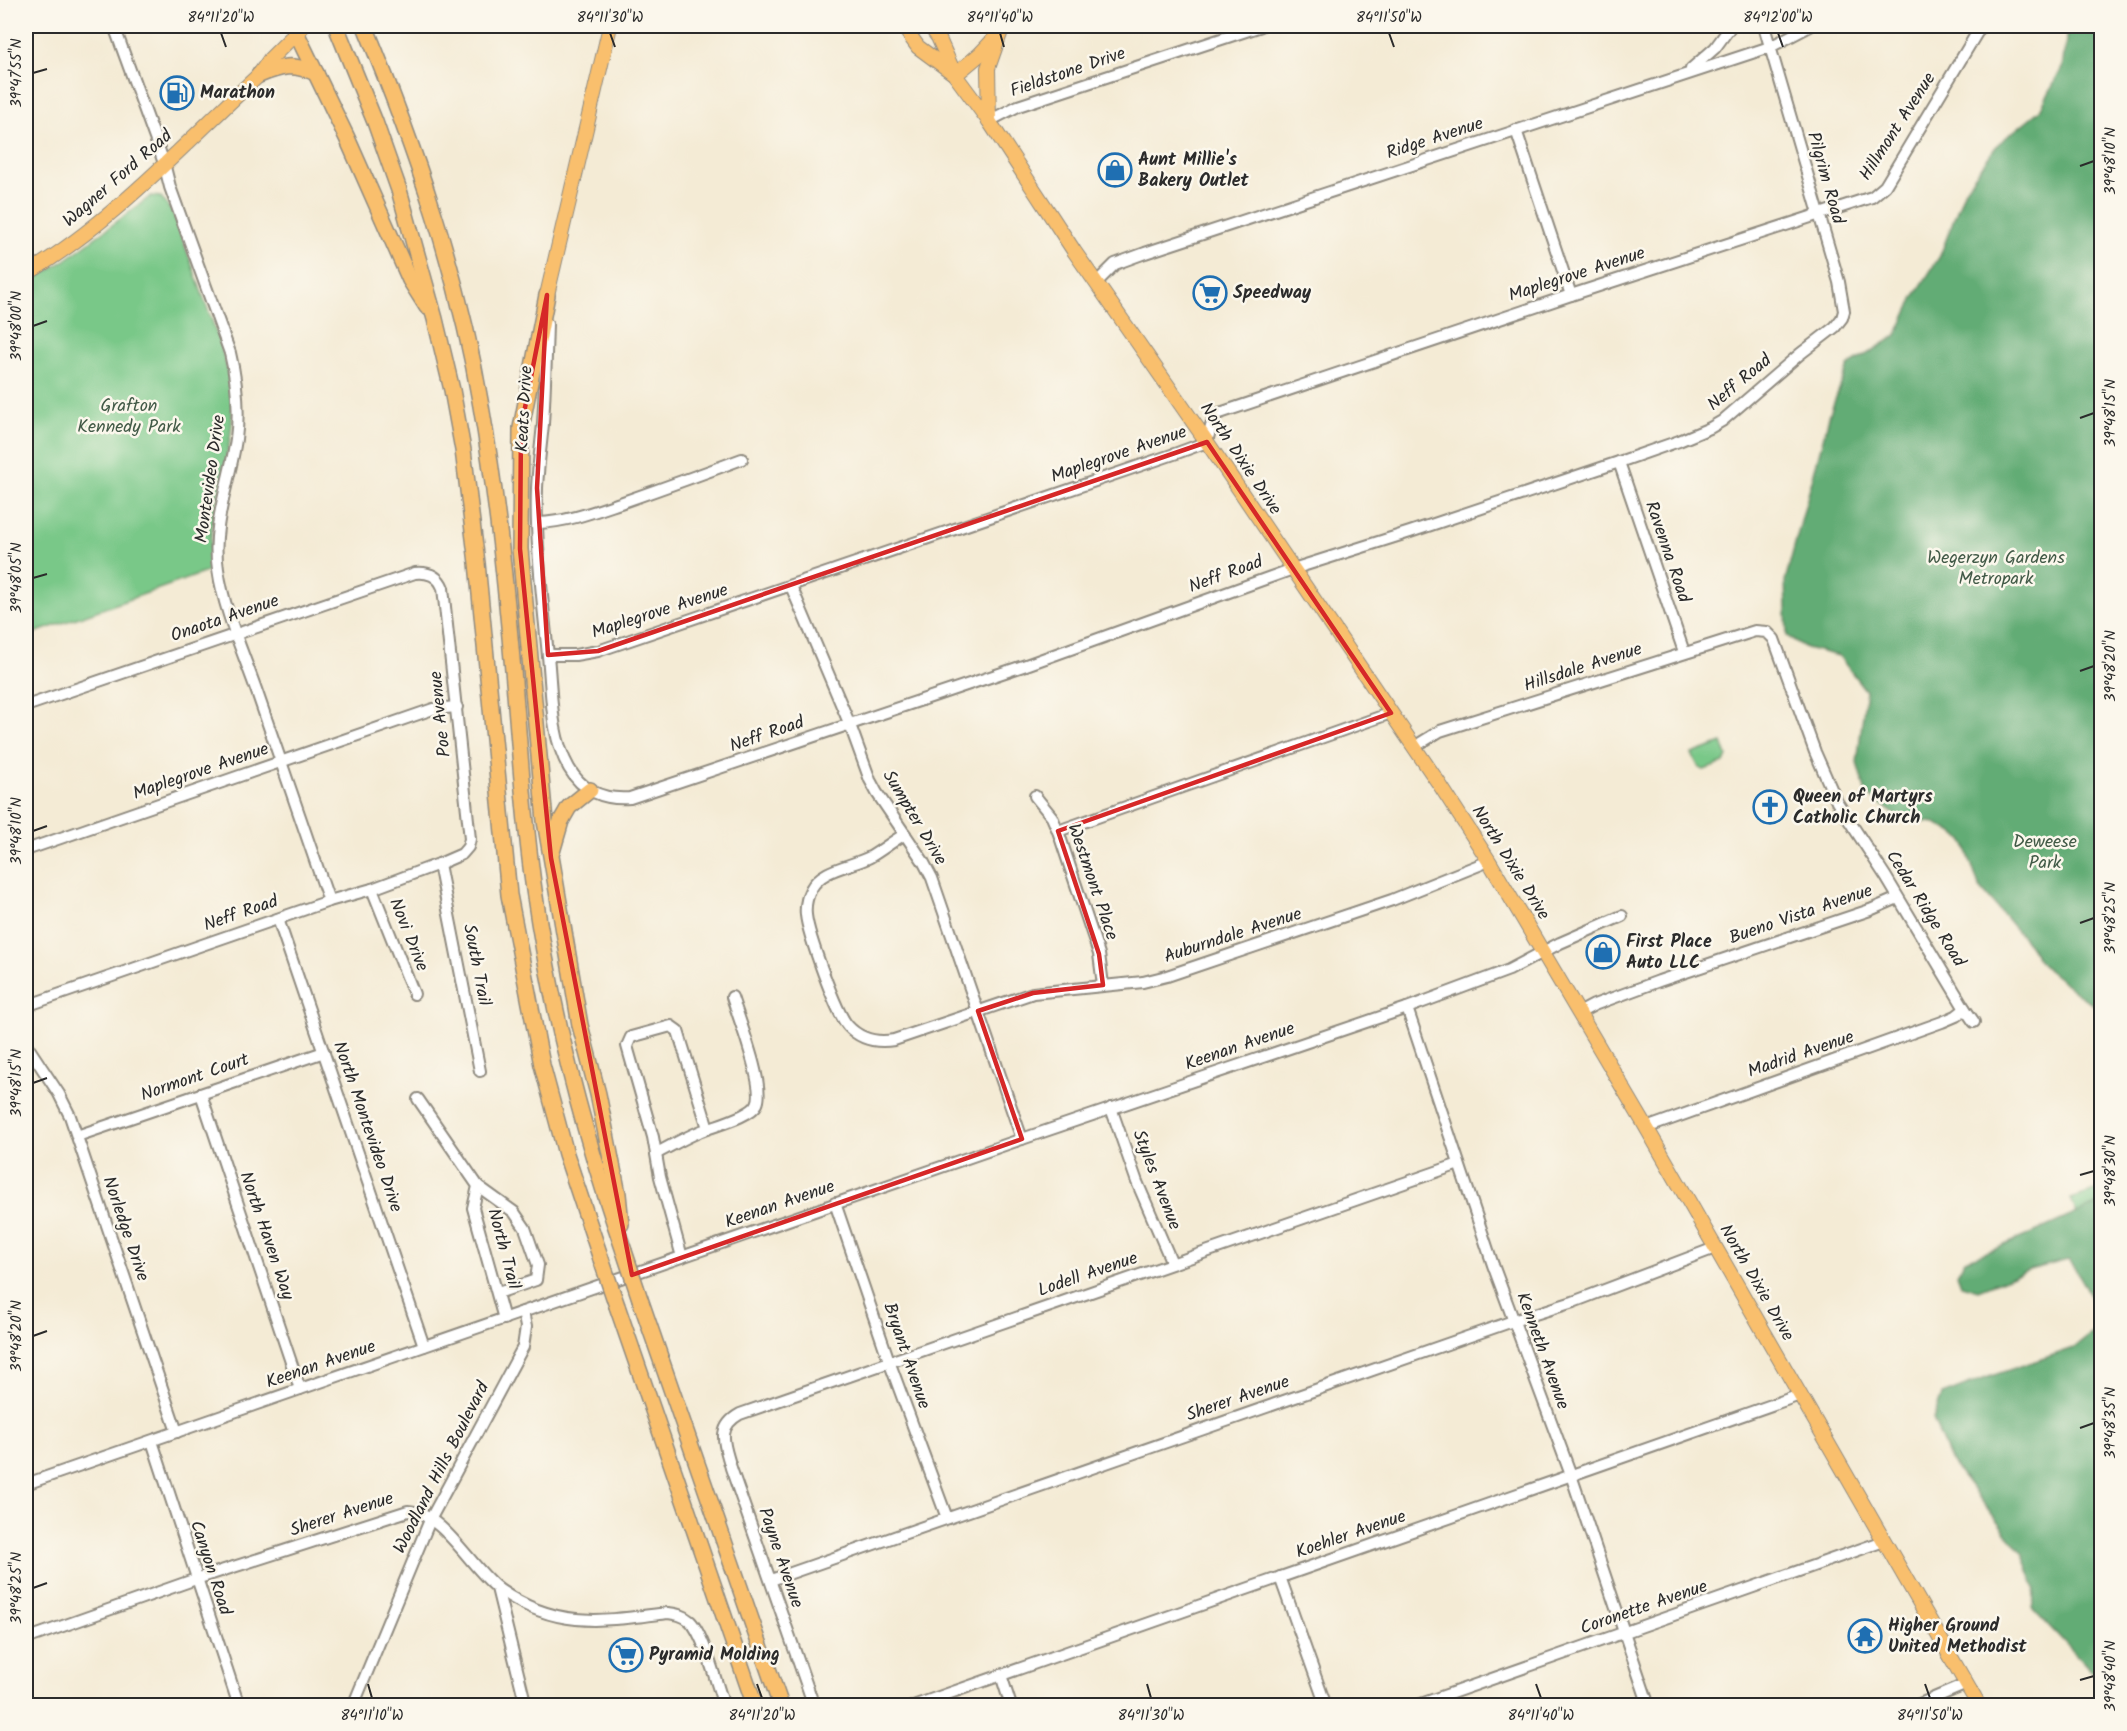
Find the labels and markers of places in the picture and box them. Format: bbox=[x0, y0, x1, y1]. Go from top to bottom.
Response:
fuel station icon: Marathon bbox=[159, 75, 195, 111]
place label: Marathon bbox=[200, 79, 275, 108]
place label: Aunt Millie's Bakery Outlet bbox=[1138, 146, 1249, 196]
shop icon: Aunt Millie's Bakery Outlet bbox=[1097, 152, 1133, 188]
supermarket icon: Speedway bbox=[1192, 275, 1228, 311]
place label: Speedway bbox=[1233, 279, 1312, 308]
place label: Queen of Martyrs Catholic Church bbox=[1793, 783, 1933, 833]
church icon: Queen of Martyrs Catholic Church bbox=[1752, 789, 1788, 825]
place label: First Place Auto LLC bbox=[1626, 928, 1712, 978]
shop icon: First Place Auto LLC bbox=[1585, 934, 1621, 970]
place label: Higher Ground United Methodist bbox=[1888, 1612, 2028, 1662]
temple icon: Higher Ground United Methodist bbox=[1847, 1618, 1883, 1654]
supermarket icon: Pyramid Molding bbox=[608, 1637, 644, 1673]
place label: Pyramid Molding bbox=[649, 1641, 780, 1670]

